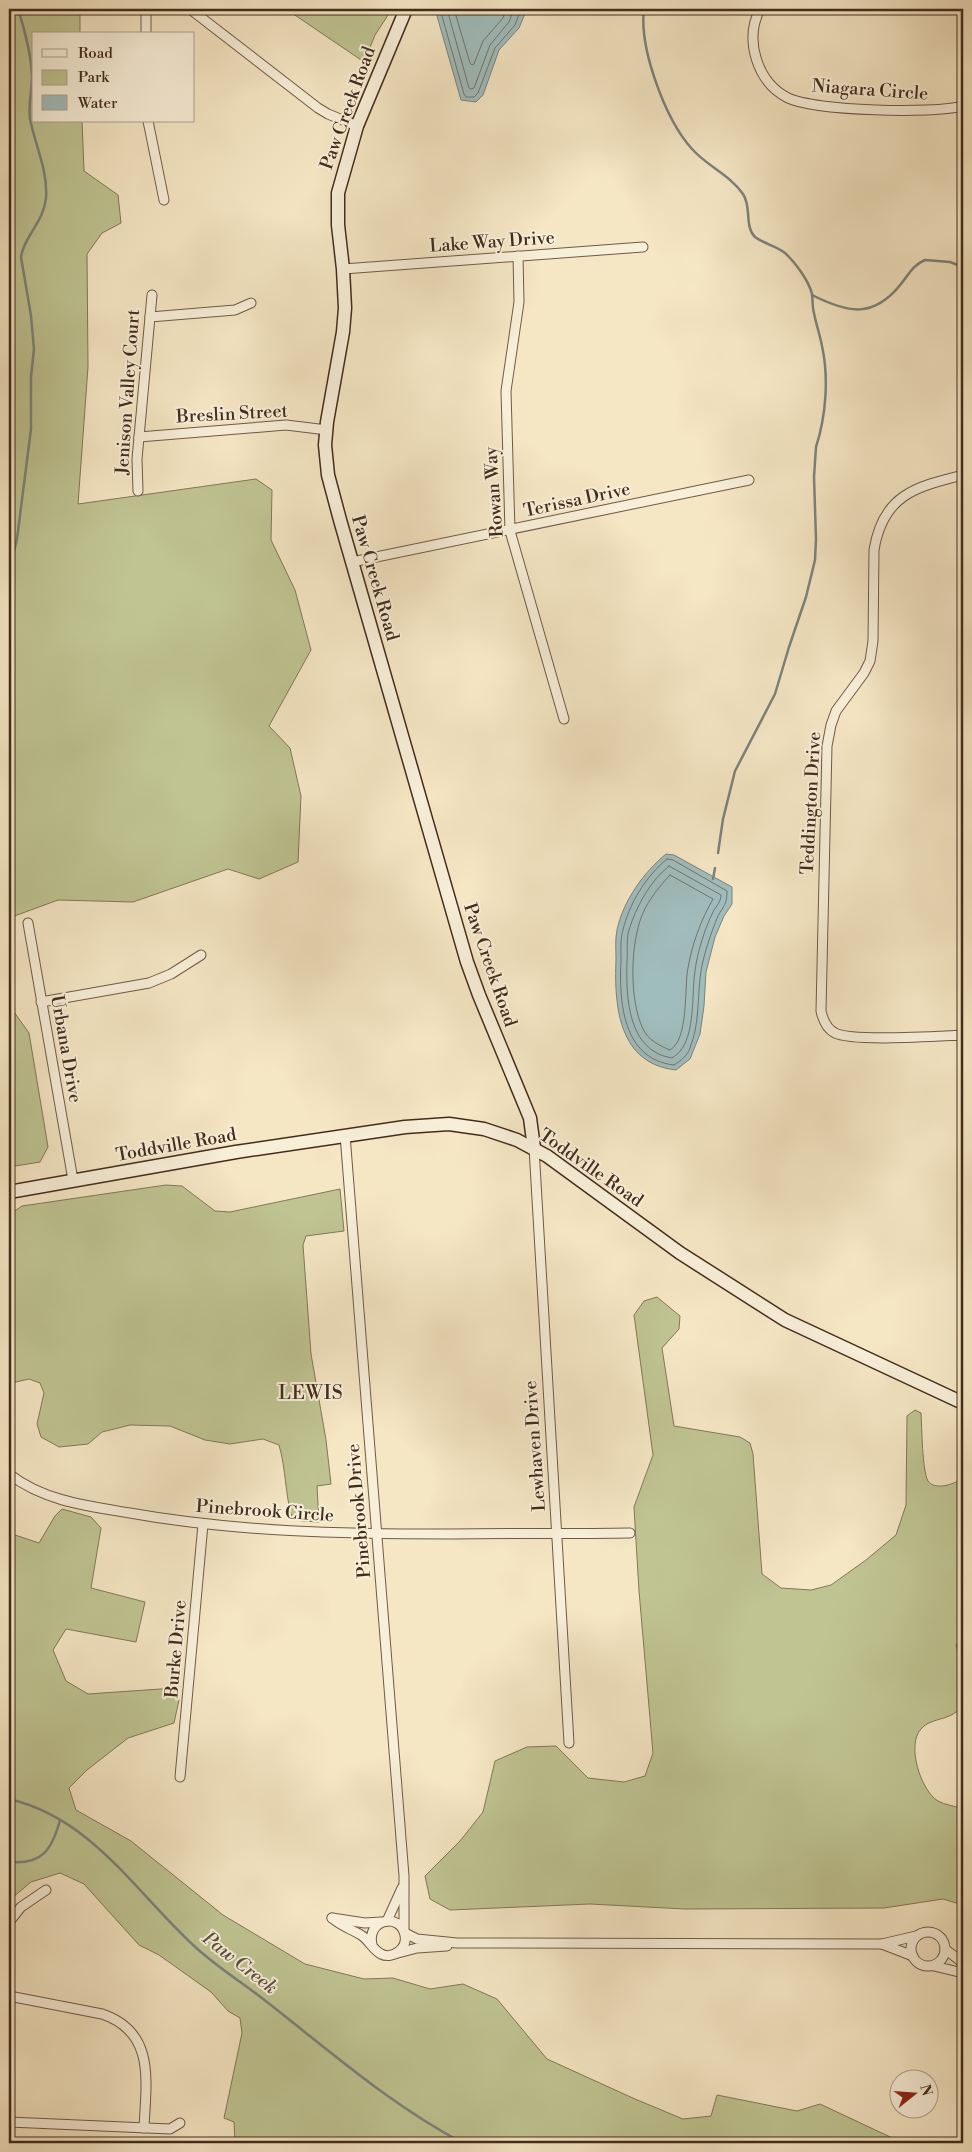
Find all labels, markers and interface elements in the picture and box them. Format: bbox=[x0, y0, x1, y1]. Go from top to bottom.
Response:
legend bbox=[32, 32, 195, 122]
street label: Paw Creek Road bbox=[315, 43, 381, 173]
text: Road bbox=[78, 44, 113, 63]
text: Park bbox=[78, 68, 110, 87]
street label: Niagara Circle bbox=[811, 74, 929, 106]
text: Water bbox=[77, 94, 118, 113]
street label: Lake Way Drive bbox=[429, 226, 555, 258]
street label: Jenison Valley Court bbox=[111, 308, 145, 477]
street label: Breslin Street bbox=[175, 400, 289, 428]
street label: Rowan Way bbox=[479, 446, 509, 538]
street label: Terissa Drive bbox=[521, 477, 633, 523]
street label: Paw Creek Road bbox=[346, 513, 404, 644]
street label: Teddington Drive bbox=[796, 731, 826, 875]
street label: Paw Creek Road bbox=[458, 900, 522, 1031]
street label: Urbana Drive bbox=[45, 993, 87, 1105]
street label: Toddville Road bbox=[114, 1123, 239, 1167]
street label: Toddville Road bbox=[534, 1124, 648, 1213]
street label: Lewhaven Drive bbox=[519, 1380, 551, 1512]
district label: LEWIS bbox=[278, 1381, 344, 1405]
street label: Pinebrook Drive bbox=[342, 1443, 376, 1579]
street label: Pinebrook Circle bbox=[195, 1495, 335, 1527]
street label: Burke Drive bbox=[160, 1599, 192, 1700]
water label: Paw Creek bbox=[197, 1926, 282, 2000]
north arrow bbox=[890, 2070, 940, 2120]
text: N bbox=[915, 2083, 936, 2098]

